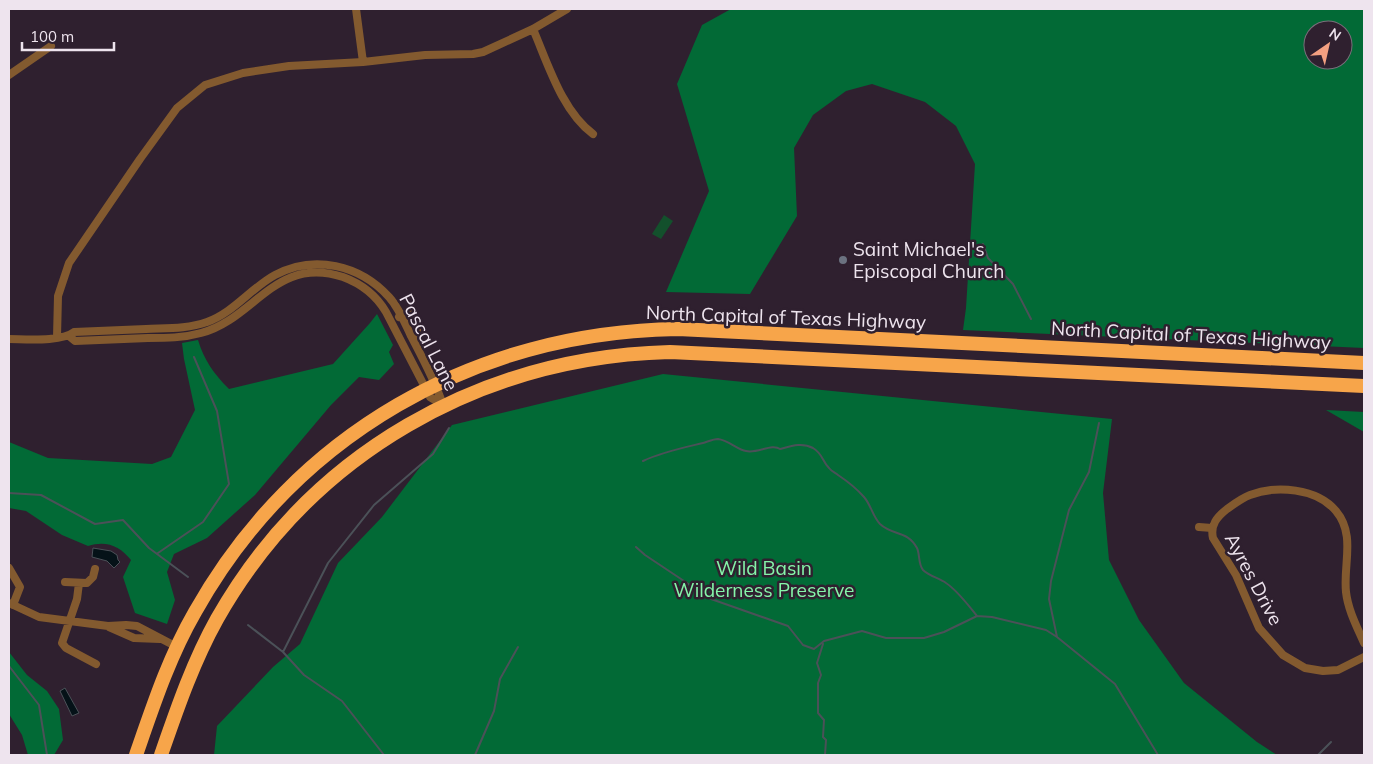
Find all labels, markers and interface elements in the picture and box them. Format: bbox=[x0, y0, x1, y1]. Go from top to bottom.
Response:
scale bar bbox=[22, 20, 115, 52]
north arrow bbox=[1303, 20, 1353, 70]
text: N bbox=[1326, 24, 1345, 45]
text: 100 m bbox=[30, 27, 74, 46]
place label: Saint Michael's Episcopal Church bbox=[853, 237, 1004, 283]
marker: Saint Michael's Episcopal Church bbox=[837, 254, 849, 266]
street label: Pascal Lane bbox=[394, 289, 464, 395]
street label: North Capital of Texas Highway bbox=[646, 300, 926, 334]
street label: North Capital of Texas Highway bbox=[1050, 316, 1332, 354]
street label: Ayres Drive bbox=[1220, 529, 1288, 629]
park label: Wild Basin Wilderness Preserve bbox=[674, 556, 854, 602]

